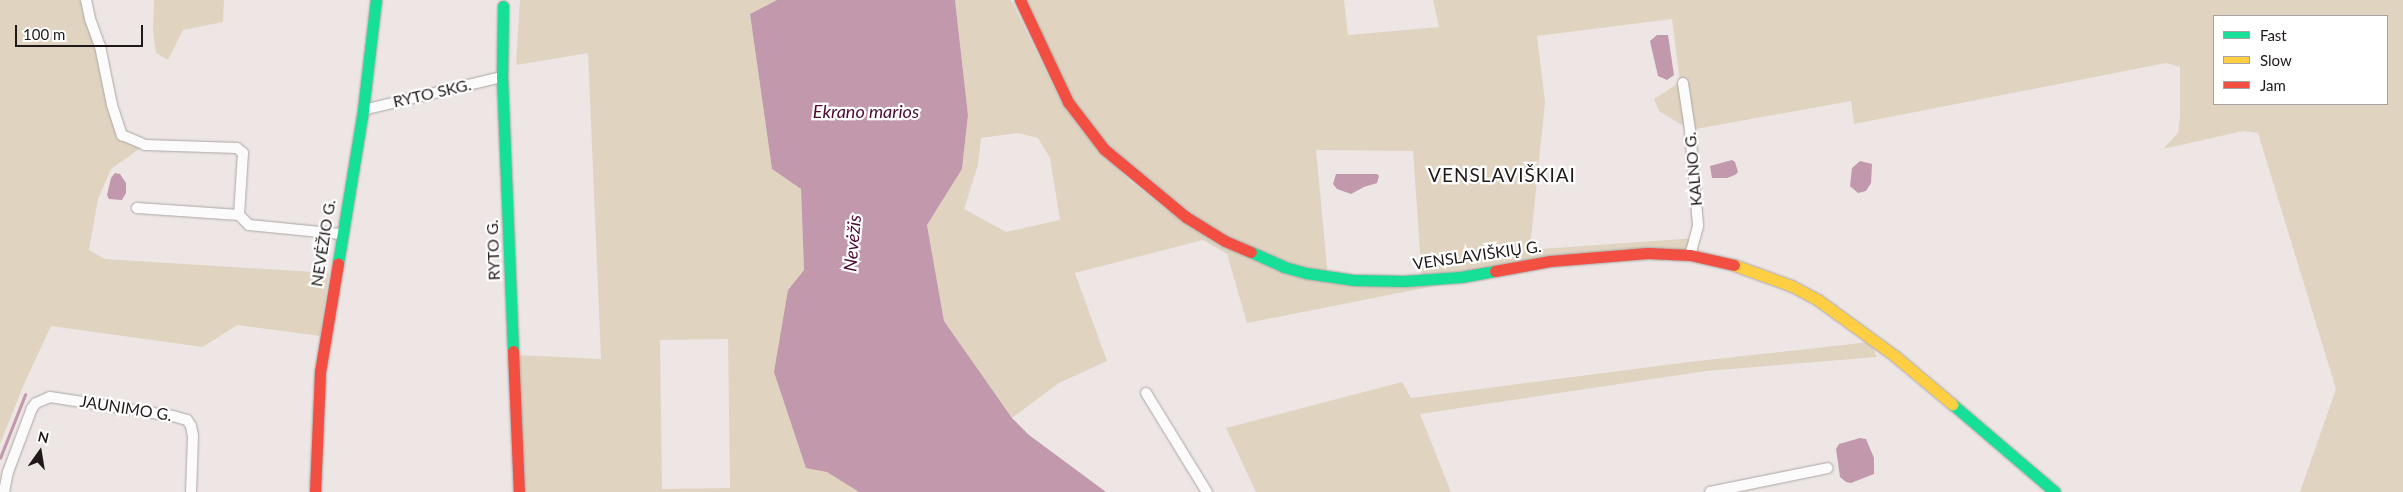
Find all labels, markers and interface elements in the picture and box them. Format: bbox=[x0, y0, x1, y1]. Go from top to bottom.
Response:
scale bar bbox=[18, 15, 145, 47]
legend bbox=[2213, 15, 2388, 105]
text: 100 m bbox=[23, 25, 65, 43]
text: Fast bbox=[2260, 26, 2287, 44]
text: Slow bbox=[2260, 51, 2292, 69]
street label: RYTO SKG. bbox=[391, 75, 473, 111]
text: Jam bbox=[2260, 76, 2286, 94]
water label: Ekrano marios bbox=[813, 100, 919, 122]
street label: KALNO G. bbox=[1680, 131, 1706, 207]
district label: VENSLAVIŠKIAI bbox=[1426, 164, 1578, 186]
street label: NEVĖŽIO G. bbox=[307, 198, 339, 288]
water label: Nevėžis bbox=[839, 214, 865, 272]
street label: RYTO G. bbox=[482, 219, 504, 281]
street label: VENSLAVIŠKIŲ G. bbox=[1412, 236, 1542, 274]
street label: JAUNIMO G. bbox=[79, 391, 173, 425]
north arrow bbox=[15, 427, 65, 477]
text: N bbox=[36, 427, 51, 446]

